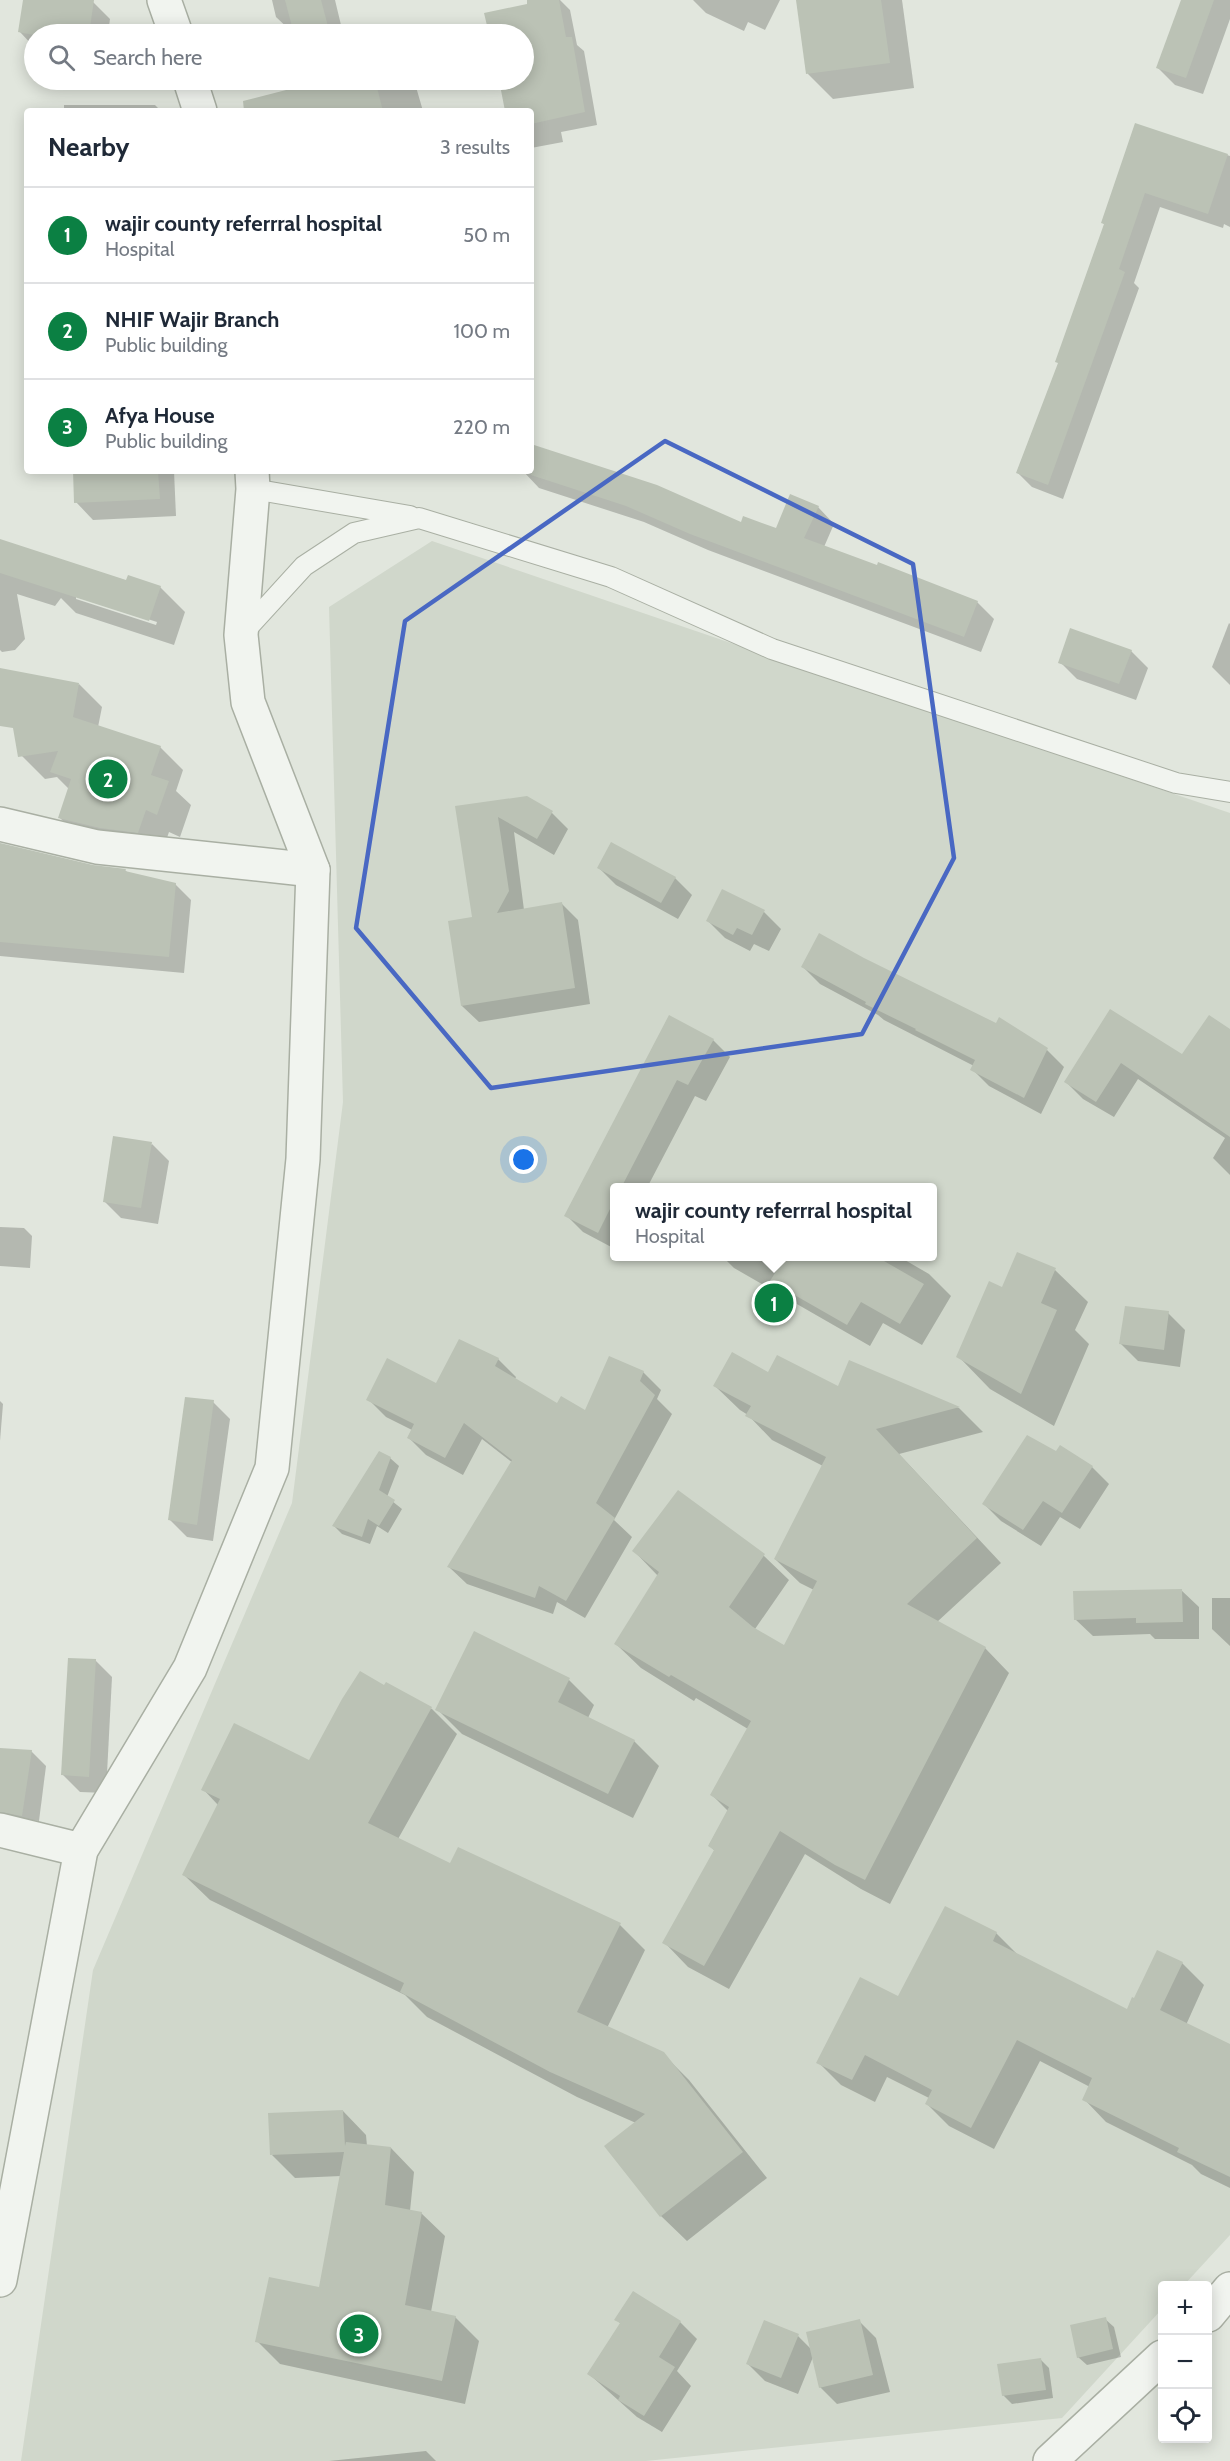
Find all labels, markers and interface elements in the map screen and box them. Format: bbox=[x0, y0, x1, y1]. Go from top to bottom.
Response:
search box bbox=[24, 24, 534, 90]
icon: search bbox=[45, 41, 78, 74]
text: Search here bbox=[93, 44, 202, 71]
text: Nearby bbox=[48, 131, 129, 163]
text: 3 results bbox=[440, 135, 510, 159]
text: wajir county referrral hospital bbox=[105, 210, 382, 237]
text: 1 bbox=[64, 223, 71, 247]
text: 50 m bbox=[463, 223, 510, 247]
text: Hospital bbox=[105, 237, 175, 261]
text: NHIF Wajir Branch bbox=[105, 306, 279, 333]
text: 2 bbox=[62, 319, 73, 343]
text: 100 m bbox=[454, 319, 510, 343]
text: Public building bbox=[105, 333, 227, 357]
text: Afya House bbox=[105, 402, 215, 429]
text: 3 bbox=[62, 415, 73, 439]
text: 220 m bbox=[453, 415, 510, 439]
text: Public building bbox=[105, 429, 227, 453]
pin: 2 bbox=[88, 756, 128, 802]
your location bbox=[509, 1145, 538, 1174]
popup bbox=[610, 1183, 937, 1261]
text: wajir county referrral hospital bbox=[635, 1197, 912, 1224]
text: Hospital bbox=[635, 1224, 704, 1248]
pin: 1 bbox=[754, 1280, 794, 1326]
map controls bbox=[1158, 2281, 1212, 2443]
button: + bbox=[1158, 2281, 1212, 2335]
pin: 3 bbox=[340, 2312, 378, 2356]
button: − bbox=[1158, 2335, 1212, 2389]
button: locate bbox=[1158, 2389, 1212, 2443]

